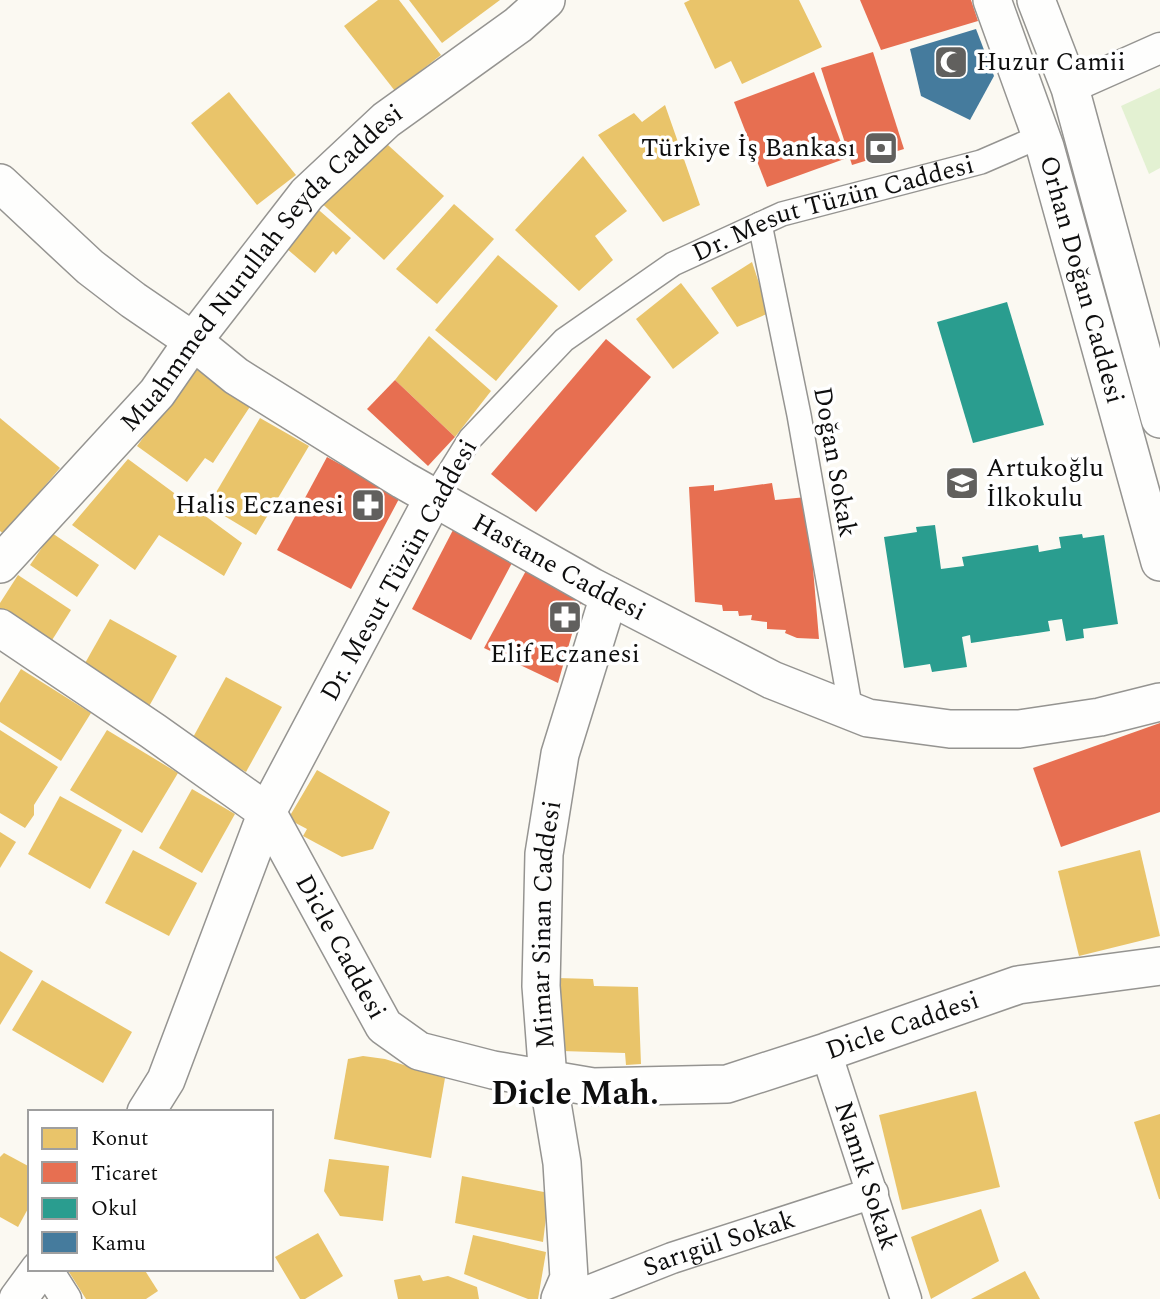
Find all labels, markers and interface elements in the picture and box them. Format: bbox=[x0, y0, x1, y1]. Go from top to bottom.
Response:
place label: Huzur Camii bbox=[976, 42, 1126, 82]
mosque icon: Huzur Camii bbox=[932, 43, 970, 81]
street label: Muahmmed Nurullah Seyda Caddesi bbox=[111, 94, 411, 441]
place label: Türkiye İş Bankası bbox=[641, 128, 856, 168]
bank icon: Türkiye İş Bankası bbox=[862, 129, 900, 167]
street label: Dr. Mesut Tüzün Caddesi bbox=[686, 145, 978, 273]
street label: Orhan Doğan Caddesi bbox=[1028, 151, 1135, 408]
street label: Doğan Sokak bbox=[802, 384, 868, 540]
street label: Dr. Mesut Tüzün Caddesi bbox=[310, 432, 488, 708]
place label: Artukoğlu İlkokulu bbox=[986, 448, 1104, 518]
school or university icon: Artukoğlu İlkokulu bbox=[943, 464, 981, 502]
place label: Halis Eczanesi bbox=[175, 485, 344, 525]
pharmacy icon: Halis Eczanesi bbox=[349, 486, 387, 524]
street label: Hastane Caddesi bbox=[465, 503, 653, 632]
pharmacy icon: Elif Eczanesi bbox=[546, 598, 584, 636]
place label: Elif Eczanesi bbox=[490, 634, 640, 674]
street label: Mimar Sinan Caddesi bbox=[521, 798, 572, 1050]
street label: Dicle Caddesi bbox=[285, 867, 397, 1027]
street label: Dicle Caddesi bbox=[820, 980, 985, 1071]
district label: Dicle Mah. bbox=[491, 1069, 659, 1119]
street label: Namık Sokak bbox=[823, 1096, 909, 1255]
legend bbox=[28, 1110, 273, 1271]
text: Konut bbox=[91, 1123, 148, 1155]
text: Ticaret bbox=[91, 1158, 158, 1190]
text: Okul bbox=[91, 1193, 137, 1225]
street label: Sarıgül Sokak bbox=[637, 1200, 800, 1288]
text: Kamu bbox=[91, 1228, 146, 1260]

